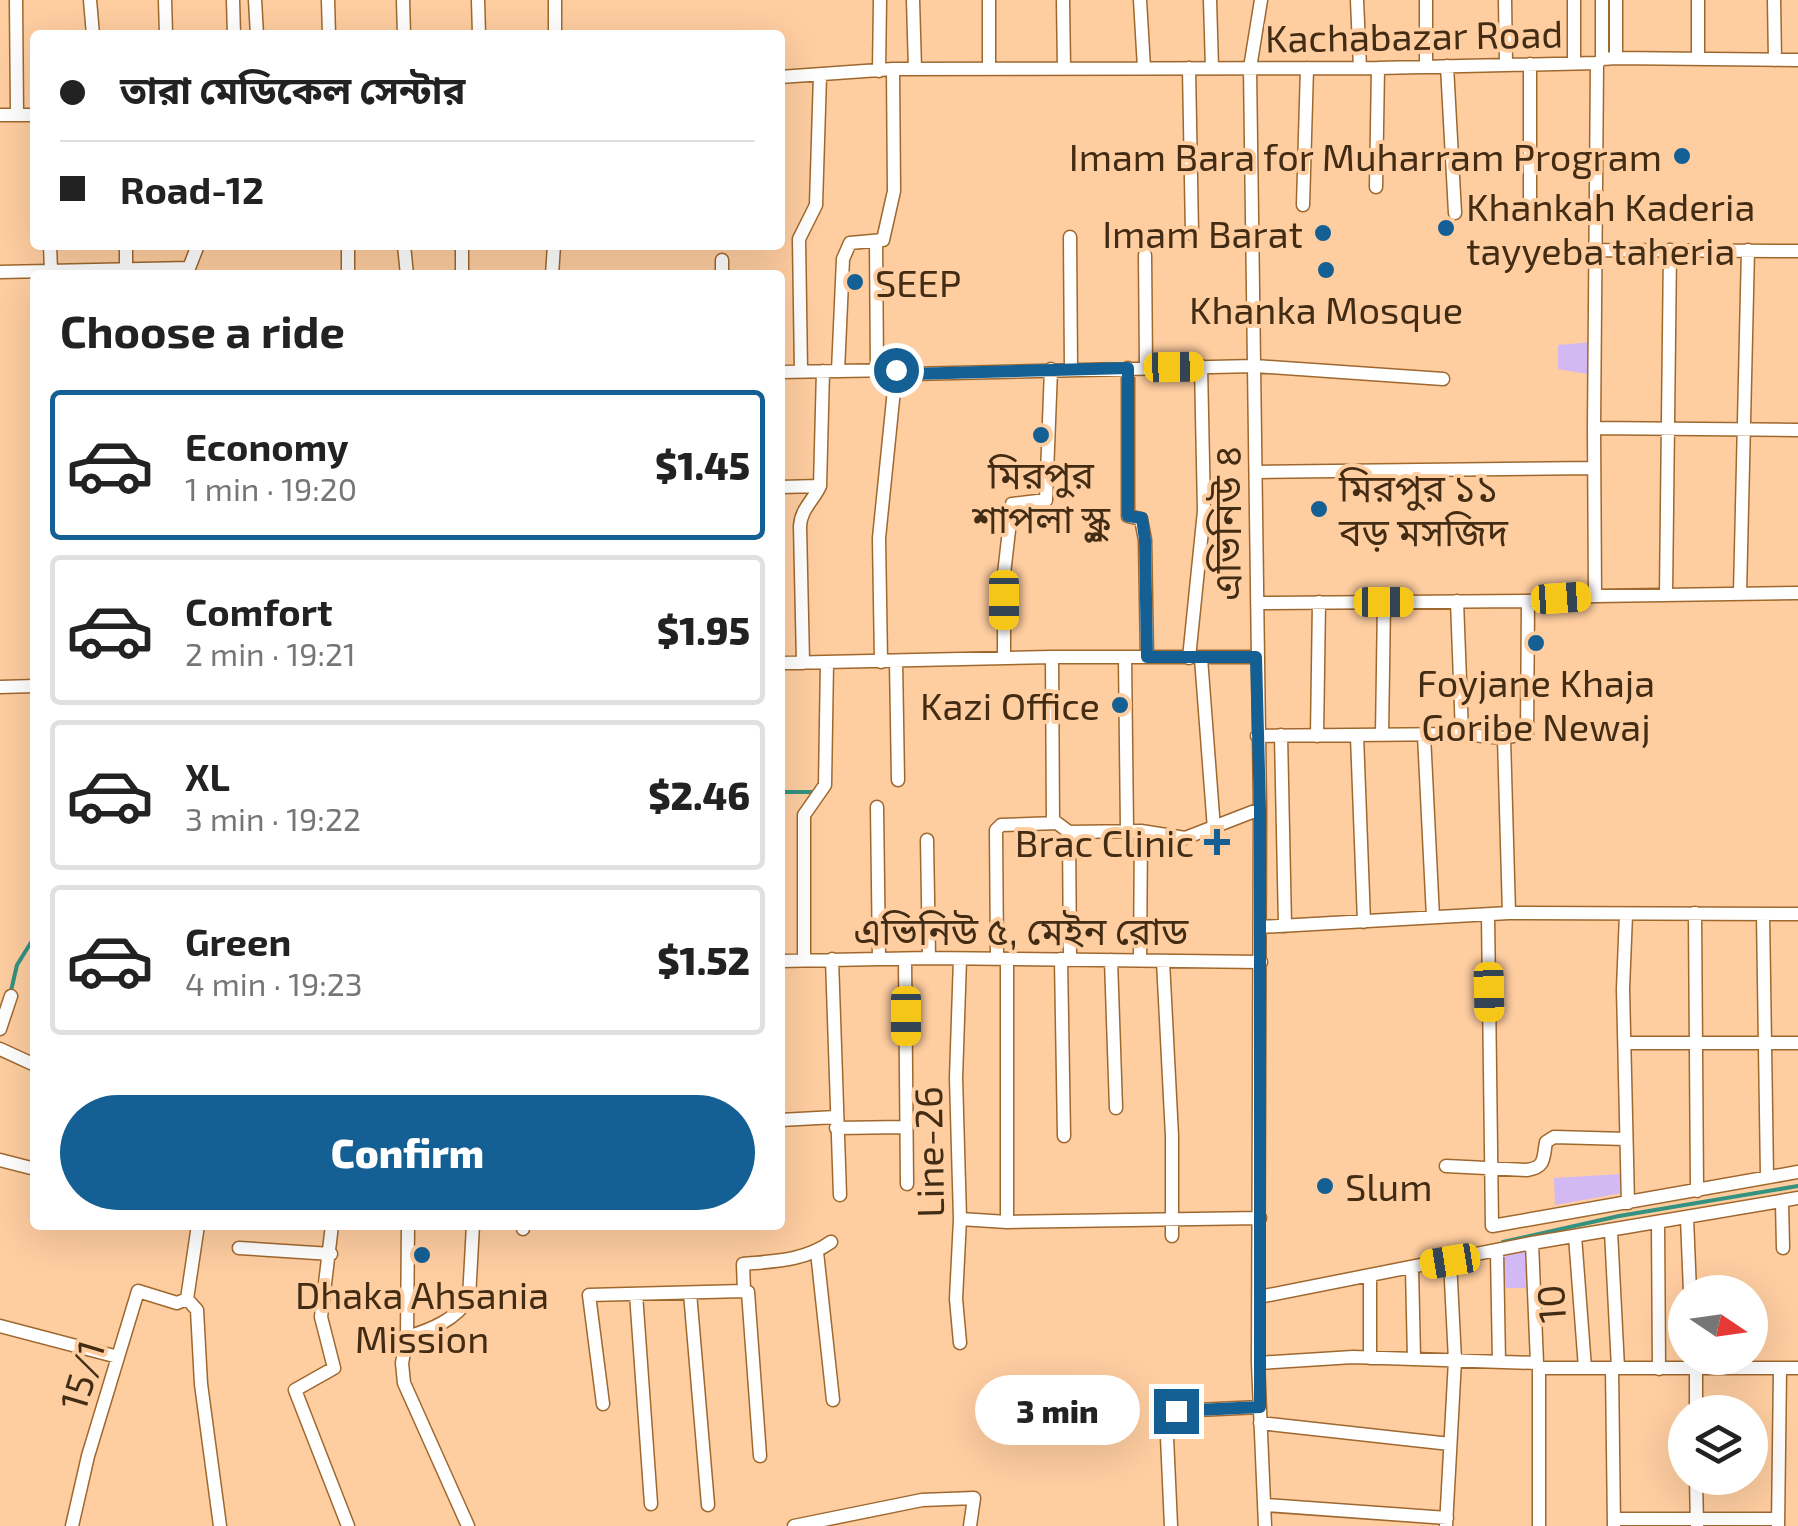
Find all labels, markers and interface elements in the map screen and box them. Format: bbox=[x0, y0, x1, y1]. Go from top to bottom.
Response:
street label: Kachabazar Road bbox=[1265, 9, 1563, 61]
text: তারা মেডিকেল সেন্টার bbox=[120, 66, 465, 112]
place label: Imam Bara for Muharram Program bbox=[1069, 133, 1662, 179]
marker: Imam Bara for Muharram Program bbox=[1671, 145, 1693, 167]
text: Road-12 bbox=[120, 166, 264, 212]
place label: Khankah Kaderia tayyeba taheria bbox=[1466, 183, 1755, 273]
place label: Imam Barat bbox=[1102, 210, 1303, 256]
marker: Khankah Kaderia tayyeba taheria bbox=[1435, 217, 1457, 239]
marker: Imam Barat bbox=[1312, 222, 1334, 244]
place label: SEEP bbox=[875, 259, 961, 305]
marker: Khanka Mosque bbox=[1315, 259, 1337, 281]
marker: SEEP bbox=[844, 271, 866, 293]
place label: Khanka Mosque bbox=[1189, 286, 1463, 332]
text: Choose a ride bbox=[60, 303, 345, 357]
route start bbox=[874, 348, 919, 393]
car bbox=[1144, 351, 1204, 383]
icon: car bbox=[65, 420, 155, 510]
text: Economy bbox=[185, 423, 349, 469]
marker: মিরপুর শাপলা স্কুল bbox=[1030, 424, 1052, 446]
text: $1.45 bbox=[655, 442, 750, 488]
street label: এভিনিউ ৪ bbox=[1203, 445, 1249, 601]
place label: মিরপুর শাপলা স্কুল bbox=[971, 451, 1110, 543]
place label: মিরপুর ১১ বড় মসজিদ bbox=[1338, 464, 1509, 554]
text: 1 min · 19:20 bbox=[185, 469, 357, 507]
marker: মিরপুর ১১ বড় মসজিদ bbox=[1308, 498, 1330, 520]
car bbox=[989, 570, 1019, 630]
car bbox=[1530, 581, 1592, 615]
icon: car bbox=[65, 585, 155, 675]
car bbox=[1354, 587, 1414, 617]
text: Comfort bbox=[185, 588, 333, 634]
text: $1.95 bbox=[657, 607, 750, 653]
marker: Foyjane Khaja Goribe Newaj bbox=[1525, 632, 1547, 654]
text: 2 min · 19:21 bbox=[185, 634, 356, 672]
place label: Foyjane Khaja Goribe Newaj bbox=[1417, 659, 1655, 749]
place label: Kazi Office bbox=[920, 682, 1100, 728]
marker: Kazi Office bbox=[1109, 694, 1131, 716]
icon: car bbox=[65, 750, 155, 840]
text: XL bbox=[185, 753, 230, 799]
text: $2.46 bbox=[648, 772, 750, 818]
text: 3 min · 19:22 bbox=[185, 799, 361, 837]
place label: Brac Clinic bbox=[1015, 819, 1194, 865]
marker: Brac Clinic bbox=[1204, 829, 1230, 855]
street label: এভিনিউ ৫, মেইন রোড bbox=[854, 907, 1189, 953]
icon: car bbox=[65, 915, 155, 1005]
text: Green bbox=[185, 918, 291, 964]
text: $1.52 bbox=[657, 937, 750, 983]
car bbox=[1473, 962, 1505, 1022]
text: 4 min · 19:23 bbox=[185, 964, 363, 1002]
car bbox=[891, 986, 921, 1046]
street label: Line-26 bbox=[904, 1086, 952, 1218]
button: Confirm bbox=[60, 1095, 755, 1210]
place label: Slum bbox=[1345, 1163, 1433, 1209]
marker: Slum bbox=[1314, 1175, 1336, 1197]
car bbox=[1418, 1241, 1482, 1281]
marker: Dhaka Ahsania Mission bbox=[411, 1244, 433, 1266]
place label: Dhaka Ahsania Mission bbox=[295, 1271, 549, 1361]
north arrow bbox=[1668, 1275, 1768, 1375]
map controls bbox=[1668, 1275, 1768, 1495]
street label: 10 bbox=[1526, 1283, 1574, 1325]
street label: 15/1 bbox=[49, 1335, 113, 1415]
callout: 3 min bbox=[976, 1376, 1141, 1446]
route end bbox=[1154, 1389, 1199, 1434]
text: 3 min bbox=[1016, 1391, 1099, 1429]
button: layers bbox=[1668, 1395, 1768, 1495]

